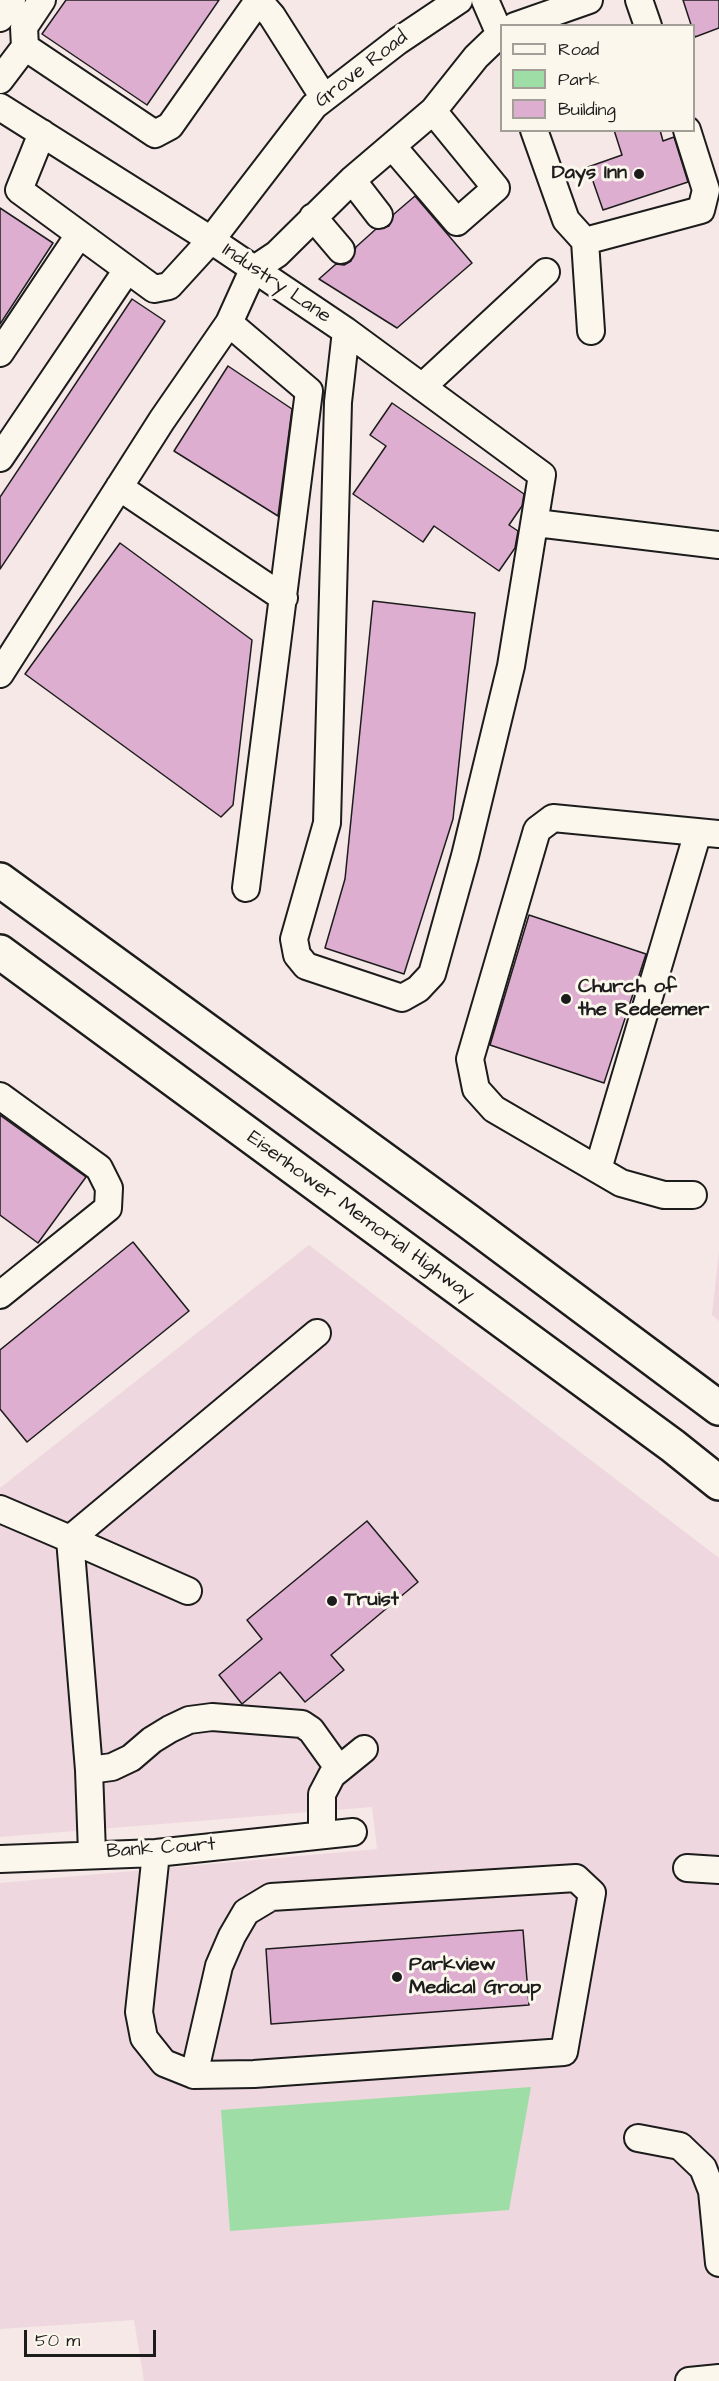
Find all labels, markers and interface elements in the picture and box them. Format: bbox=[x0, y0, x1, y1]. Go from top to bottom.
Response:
legend bbox=[500, 24, 695, 132]
street label: Grove Road bbox=[311, 26, 413, 114]
text: Road bbox=[558, 37, 599, 62]
text: Park bbox=[558, 67, 600, 92]
text: Building bbox=[558, 97, 616, 122]
place label: Days Inn bbox=[552, 162, 627, 186]
marker: Days Inn bbox=[632, 167, 646, 181]
street label: Industry Lane bbox=[217, 239, 335, 329]
place label: Church of the Redeemer bbox=[578, 976, 709, 1023]
marker: Church of the Redeemer bbox=[559, 992, 573, 1006]
street label: Eisenhower Memorial Highway bbox=[242, 1126, 478, 1308]
place label: Truist bbox=[344, 1589, 399, 1613]
marker: Truist bbox=[325, 1594, 339, 1608]
street label: Bank Court bbox=[106, 1833, 216, 1865]
place label: Parkview Medical Group bbox=[409, 1954, 541, 2001]
marker: Parkview Medical Group bbox=[390, 1970, 404, 1984]
scale bar bbox=[27, 2318, 159, 2356]
text: 50 m bbox=[35, 2328, 80, 2353]

